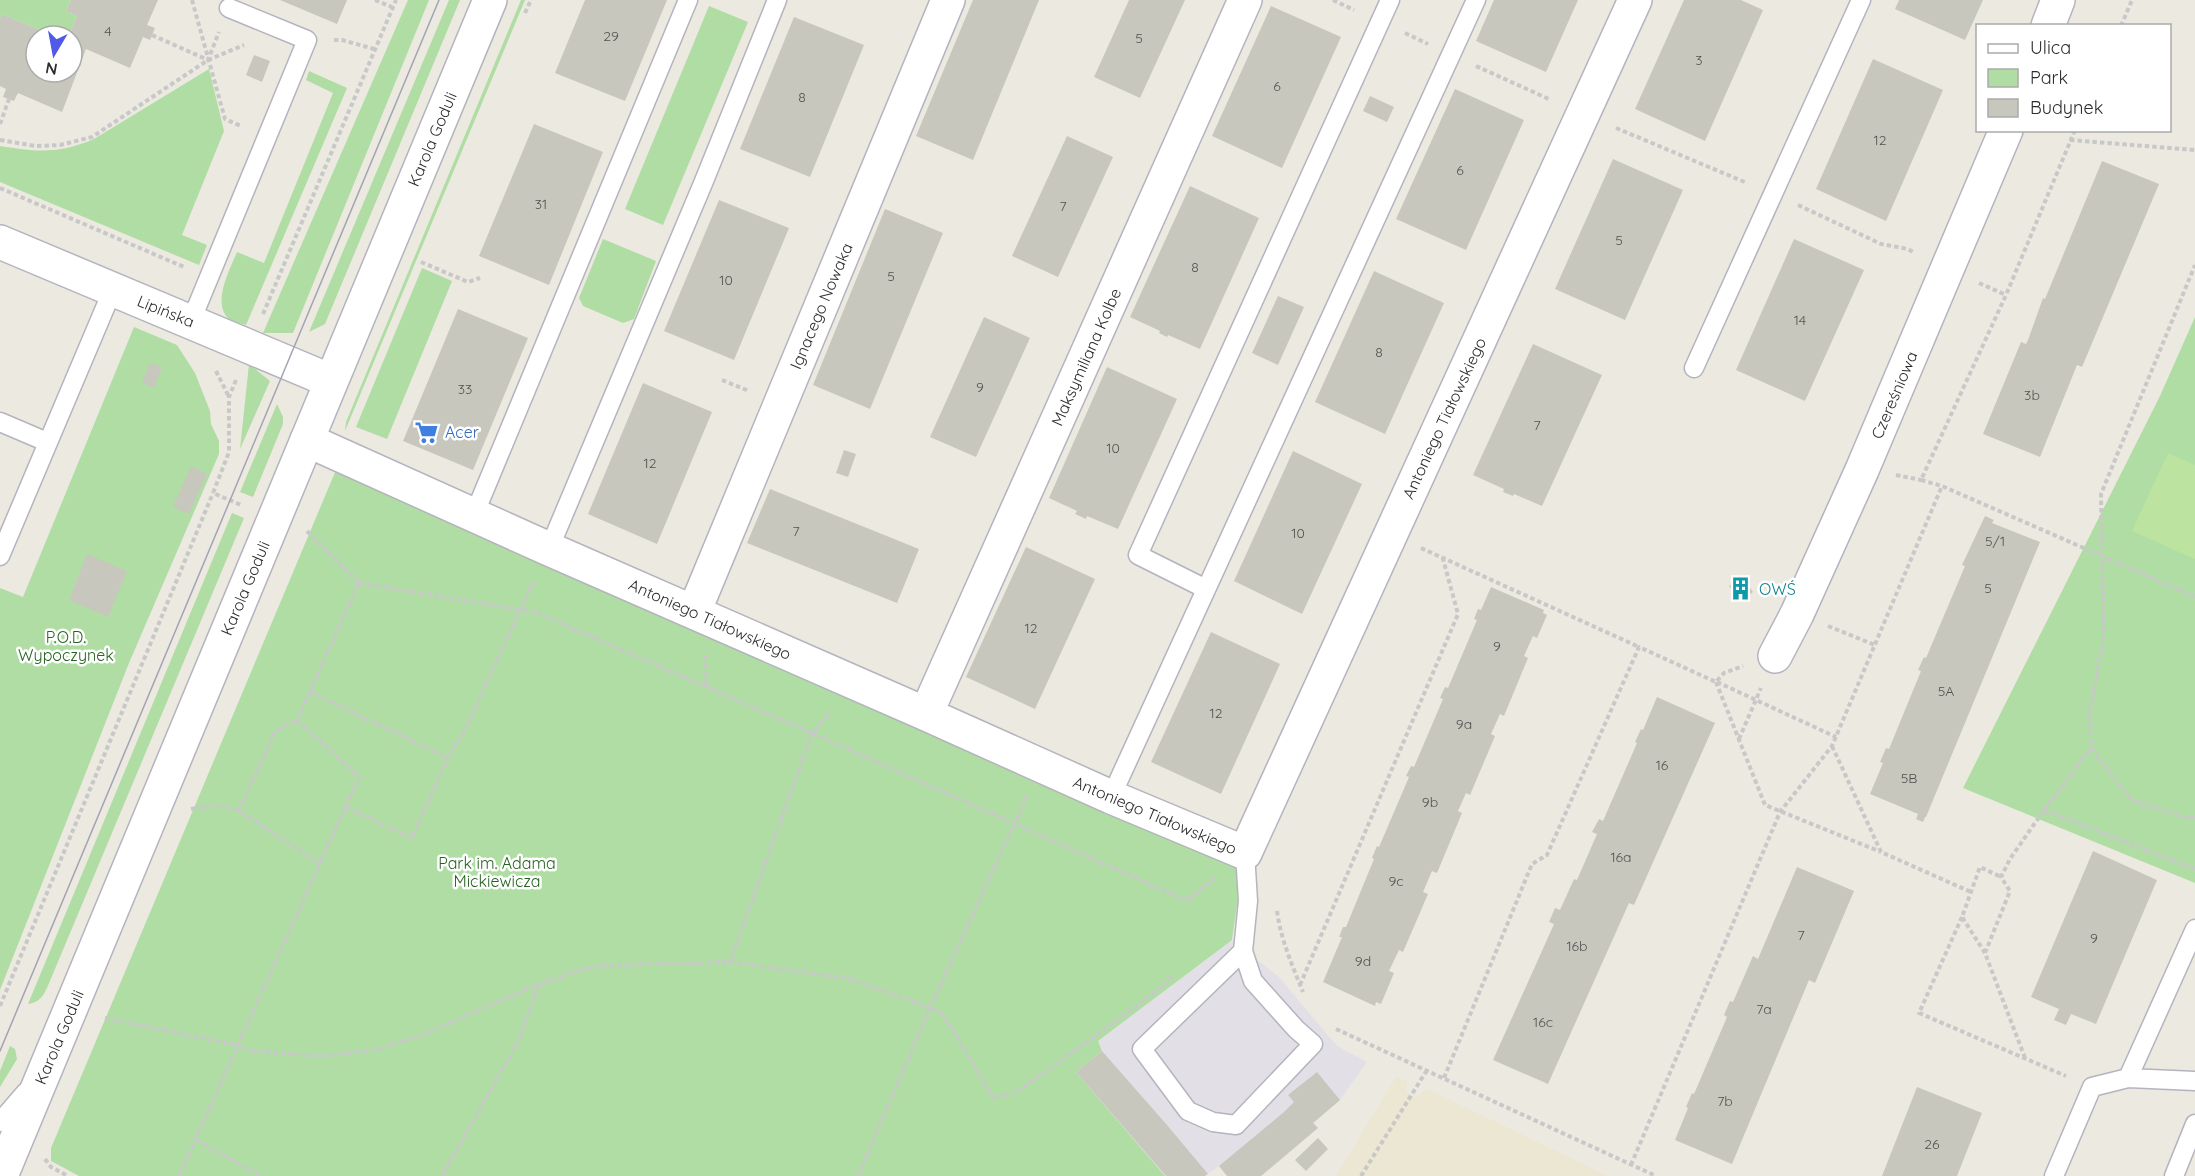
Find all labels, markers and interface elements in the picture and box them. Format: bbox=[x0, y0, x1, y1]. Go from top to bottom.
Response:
house number: 4 bbox=[104, 22, 112, 40]
north arrow bbox=[24, 24, 84, 84]
legend bbox=[1976, 24, 2171, 132]
house number: 29 bbox=[603, 27, 619, 45]
house number: 5 bbox=[1135, 29, 1143, 47]
text: Ulica bbox=[2030, 36, 2071, 59]
house number: 3 bbox=[1695, 51, 1703, 69]
text: N bbox=[44, 58, 59, 80]
text: Park bbox=[2030, 66, 2068, 89]
house number: 6 bbox=[1273, 77, 1281, 95]
house number: 8 bbox=[798, 88, 806, 106]
street label: Karola Goduli bbox=[403, 89, 461, 189]
text: Budynek bbox=[2030, 96, 2103, 119]
house number: 12 bbox=[1874, 131, 1887, 149]
house number: 6 bbox=[1456, 161, 1464, 179]
house number: 31 bbox=[535, 195, 547, 213]
house number: 7 bbox=[1059, 197, 1067, 215]
house number: 5 bbox=[1615, 231, 1623, 249]
street label: Ignacego Nowaka bbox=[785, 240, 857, 372]
house number: 8 bbox=[1191, 258, 1199, 276]
house number: 5 bbox=[887, 267, 895, 285]
house number: 10 bbox=[719, 271, 733, 289]
street label: Maksymiliana Kolbe bbox=[1047, 285, 1125, 429]
street label: Lipińska bbox=[134, 290, 198, 332]
house number: 14 bbox=[1794, 311, 1806, 329]
street label: Antoniego Tiałowskiego bbox=[1398, 334, 1490, 502]
house number: 8 bbox=[1375, 343, 1383, 361]
street label: Czereśniowa bbox=[1867, 348, 1921, 442]
house number: 9 bbox=[976, 378, 984, 396]
house number: 33 bbox=[458, 380, 472, 398]
house number: 3b bbox=[2024, 386, 2040, 404]
house number: 7 bbox=[1533, 416, 1541, 434]
supermarket icon: Acer bbox=[414, 419, 440, 445]
place label: Acer bbox=[445, 422, 479, 442]
house number: 10 bbox=[1106, 439, 1120, 457]
house number: 12 bbox=[644, 454, 657, 472]
house number: 7 bbox=[792, 522, 800, 540]
house number: 10 bbox=[1291, 524, 1305, 542]
house number: 5/1 bbox=[1985, 532, 2005, 550]
street label: Karola Goduli bbox=[216, 538, 274, 638]
street label: Antoniego Tiałowskiego bbox=[626, 574, 794, 664]
building icon: OWŚ bbox=[1728, 576, 1754, 602]
place label: OWŚ bbox=[1759, 579, 1796, 599]
house number: 5 bbox=[1984, 579, 1992, 597]
house number: 12 bbox=[1025, 619, 1038, 637]
park label: P.O.D. Wypoczynek bbox=[18, 627, 114, 665]
house number: 9 bbox=[1493, 637, 1501, 655]
house number: 5A bbox=[1938, 682, 1954, 700]
house number: 12 bbox=[1210, 704, 1223, 722]
house number: 9a bbox=[1456, 715, 1472, 733]
house number: 16 bbox=[1656, 756, 1669, 774]
house number: 5B bbox=[1901, 769, 1917, 787]
street label: Antoniego Tiałowskiego bbox=[1070, 771, 1240, 859]
house number: 9b bbox=[1422, 793, 1438, 811]
house number: 16a bbox=[1610, 848, 1632, 866]
park label: Park im. Adama Mickiewicza bbox=[438, 853, 556, 891]
house number: 9c bbox=[1388, 872, 1404, 890]
house number: 7 bbox=[1797, 926, 1805, 944]
house number: 9 bbox=[2090, 929, 2098, 947]
house number: 16b bbox=[1566, 937, 1588, 955]
house number: 9d bbox=[1355, 952, 1371, 970]
street label: Karola Goduli bbox=[30, 987, 88, 1087]
house number: 7a bbox=[1756, 1000, 1772, 1018]
house number: 16c bbox=[1533, 1013, 1553, 1031]
house number: 7b bbox=[1717, 1092, 1733, 1110]
house number: 26 bbox=[1924, 1135, 1940, 1153]

